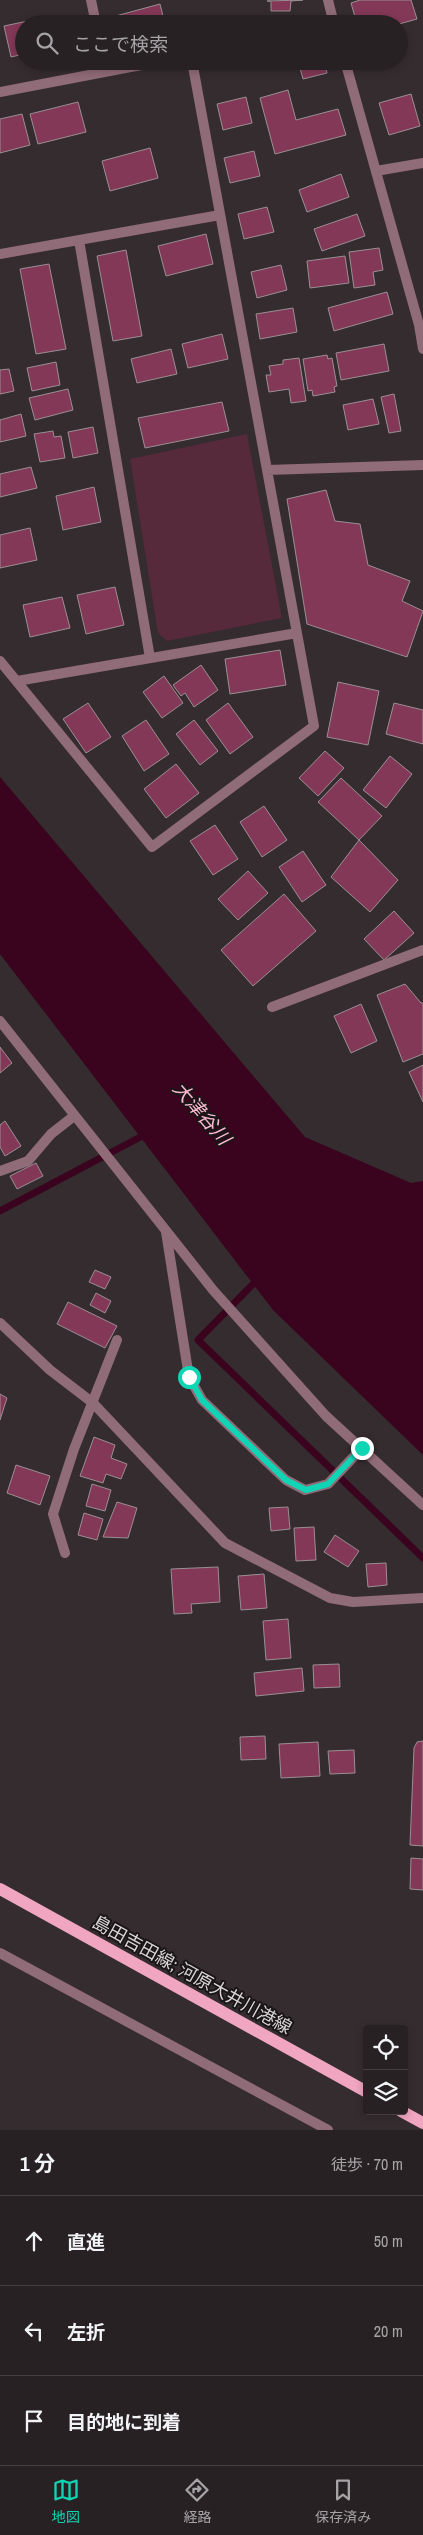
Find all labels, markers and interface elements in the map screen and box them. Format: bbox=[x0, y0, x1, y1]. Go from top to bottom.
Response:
search box bbox=[15, 15, 408, 70]
icon: search bbox=[33, 29, 61, 57]
text: ここで検索 bbox=[73, 31, 168, 57]
water label: 大津谷川 bbox=[167, 1076, 238, 1152]
route start bbox=[178, 1366, 201, 1389]
route end bbox=[351, 1437, 374, 1460]
street label: 島田吉田線; 河原大井川港線 bbox=[88, 1909, 296, 2040]
map controls bbox=[363, 2025, 408, 2115]
button: locate bbox=[363, 2025, 408, 2070]
button: layers bbox=[363, 2070, 408, 2115]
text: 1 分 bbox=[20, 2149, 55, 2178]
text: 徒歩 · 70 m bbox=[331, 2153, 403, 2175]
icon: ahead bbox=[20, 2227, 48, 2255]
text: 直進 bbox=[67, 2229, 105, 2255]
text: 50 m bbox=[374, 2230, 403, 2252]
icon: left bbox=[20, 2317, 48, 2345]
text: 左折 bbox=[67, 2319, 105, 2345]
text: 20 m bbox=[374, 2320, 403, 2342]
icon: arrive bbox=[20, 2407, 48, 2435]
text: 目的地に到着 bbox=[67, 2409, 181, 2435]
tab: 地図 bbox=[52, 2476, 80, 2526]
tab: 経路 bbox=[183, 2476, 211, 2526]
tab: 保存済み bbox=[315, 2476, 371, 2526]

